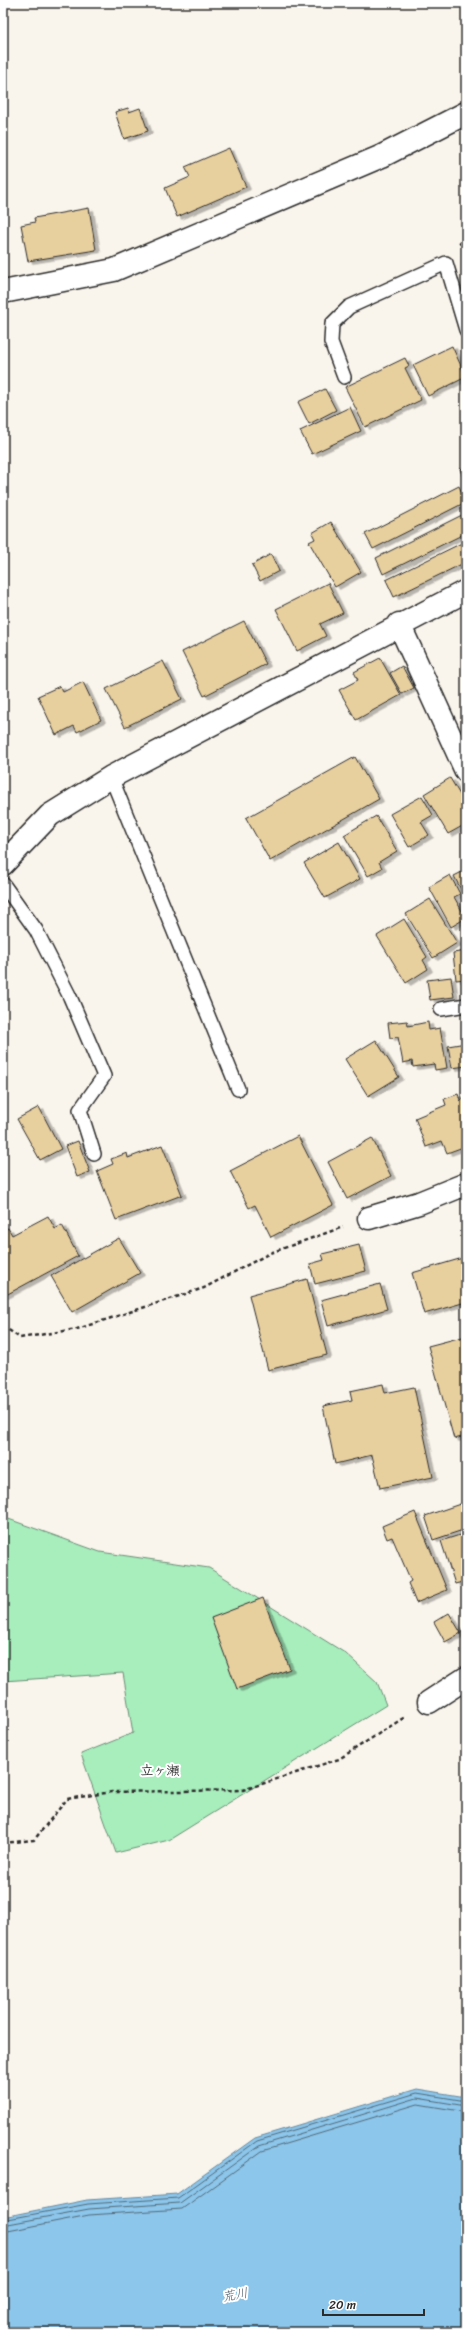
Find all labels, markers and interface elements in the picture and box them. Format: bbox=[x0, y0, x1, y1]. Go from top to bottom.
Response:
district label: 立ヶ瀬 bbox=[140, 1759, 180, 1782]
water label: 荒川 bbox=[220, 2281, 250, 2308]
scale bar bbox=[323, 2291, 424, 2317]
text: 20 m bbox=[329, 2294, 356, 2316]

